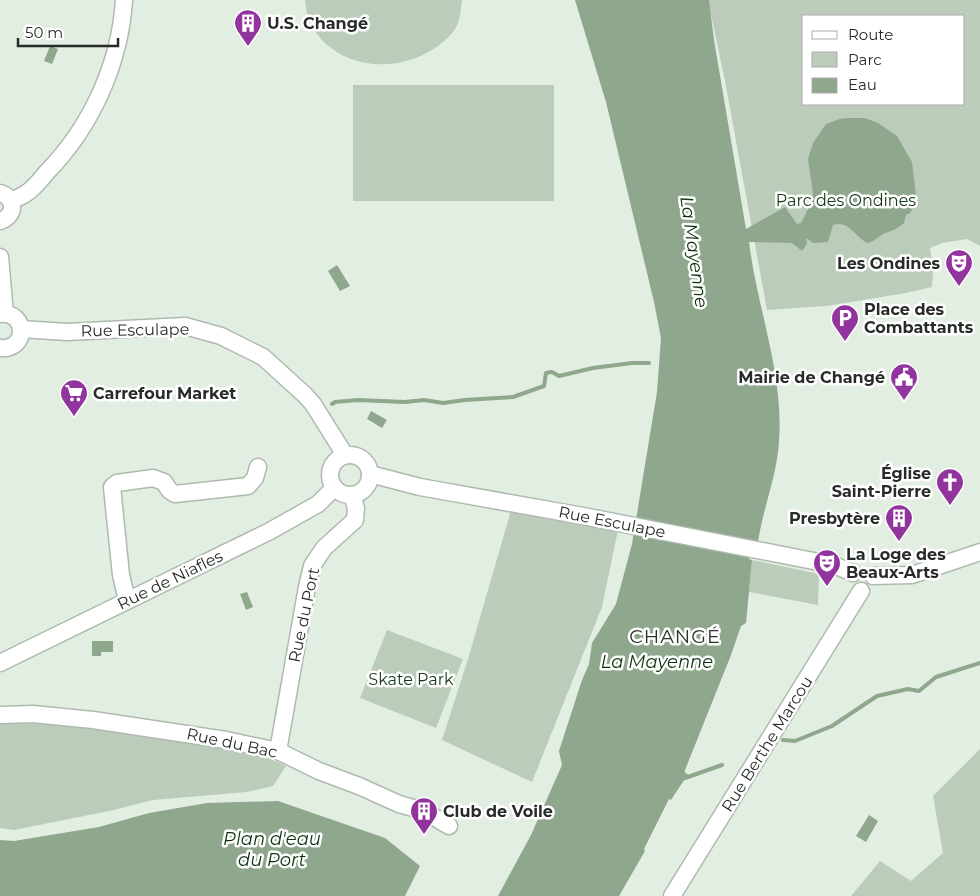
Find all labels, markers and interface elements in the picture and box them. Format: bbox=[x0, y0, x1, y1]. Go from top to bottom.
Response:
building icon: U.S. Changé bbox=[233, 8, 263, 47]
place label: U.S. Changé bbox=[267, 14, 368, 33]
scale bar bbox=[18, 15, 118, 47]
legend bbox=[802, 15, 965, 105]
text: 50 m bbox=[25, 23, 63, 42]
text: Route bbox=[848, 25, 893, 44]
text: Parc bbox=[848, 50, 882, 69]
text: Eau bbox=[848, 75, 877, 94]
park label: Parc des Ondines bbox=[776, 191, 916, 210]
water label: La Mayenne bbox=[675, 195, 713, 309]
theatre icon: Les Ondines bbox=[944, 248, 974, 287]
place label: Les Ondines bbox=[837, 254, 941, 273]
place label: Place des Combattants bbox=[864, 300, 974, 337]
parking icon: Place des Combattants bbox=[830, 303, 860, 342]
street label: Rue Esculape bbox=[81, 320, 189, 340]
public building icon: Mairie de Changé bbox=[889, 362, 919, 401]
place label: Mairie de Changé bbox=[738, 368, 885, 387]
supermarket icon: Carrefour Market bbox=[59, 378, 89, 417]
place label: Carrefour Market bbox=[93, 384, 236, 403]
place label: Église Saint-Pierre bbox=[832, 464, 931, 501]
church icon: Église Saint-Pierre bbox=[935, 467, 965, 506]
street label: Rue Esculape bbox=[557, 502, 667, 542]
building icon: Presbytère bbox=[884, 503, 914, 542]
place label: Presbytère bbox=[789, 509, 880, 528]
place label: La Loge des Beaux-Arts bbox=[846, 545, 946, 582]
street label: Rue de Niafles bbox=[114, 546, 226, 614]
theatre icon: La Loge des Beaux-Arts bbox=[812, 548, 842, 587]
street label: Rue du Port bbox=[285, 565, 323, 664]
district label: CHANGÉ bbox=[629, 625, 721, 648]
water label: La Mayenne bbox=[601, 651, 713, 673]
park label: Skate Park bbox=[368, 670, 454, 689]
street label: Rue Berthe Marcou bbox=[718, 673, 816, 815]
street label: Rue du Bac bbox=[185, 724, 279, 762]
building icon: Club de Voile bbox=[409, 796, 439, 835]
place label: Club de Voile bbox=[443, 802, 553, 821]
water label: Plan d'eau du Port bbox=[223, 828, 321, 871]

